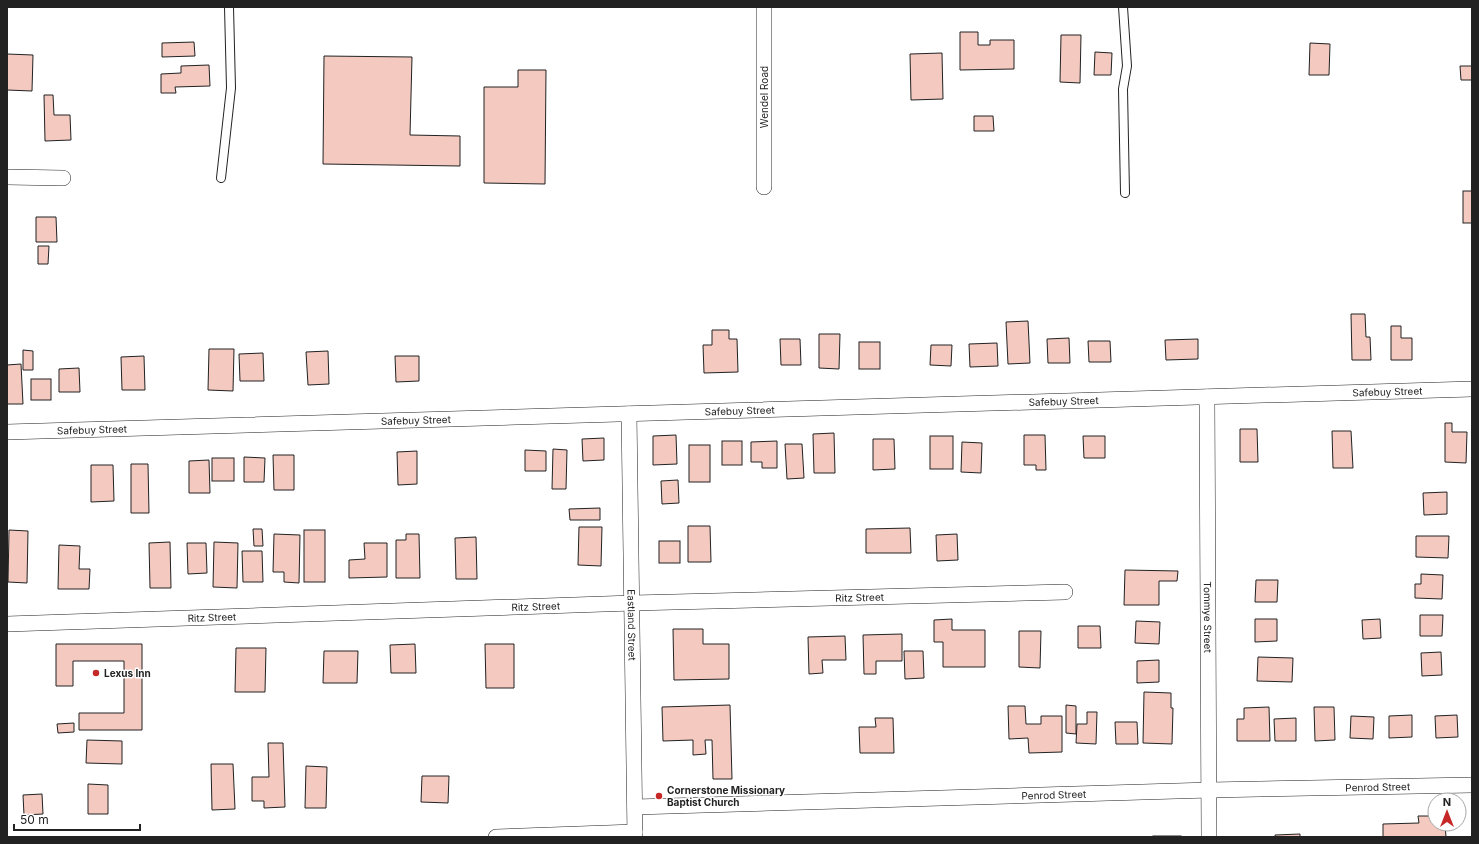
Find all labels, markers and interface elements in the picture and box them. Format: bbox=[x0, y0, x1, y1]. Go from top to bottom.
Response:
street label: Wendel Road bbox=[758, 66, 770, 128]
street label: Safebuy Street bbox=[1352, 384, 1423, 399]
street label: Safebuy Street bbox=[1028, 394, 1099, 408]
street label: Safebuy Street bbox=[704, 403, 776, 418]
street label: Safebuy Street bbox=[381, 413, 452, 427]
street label: Safebuy Street bbox=[57, 422, 128, 437]
street label: Tommye Street bbox=[1202, 581, 1214, 653]
street label: Eastland Street bbox=[625, 589, 639, 661]
street label: Ritz Street bbox=[835, 591, 885, 604]
street label: Ritz Street bbox=[511, 599, 561, 613]
street label: Ritz Street bbox=[187, 610, 237, 624]
place label: Lexus Inn bbox=[104, 667, 151, 679]
marker: Lexus Inn bbox=[91, 668, 101, 678]
street label: Penrod Street bbox=[1345, 780, 1411, 793]
place label: Cornerstone Missionary Baptist Church bbox=[667, 784, 785, 808]
street label: Penrod Street bbox=[1021, 788, 1087, 802]
marker: Cornerstone Missionary Baptist Church bbox=[654, 791, 664, 801]
north arrow bbox=[1427, 792, 1467, 832]
text: N bbox=[1443, 795, 1451, 809]
scale bar bbox=[14, 806, 140, 832]
text: 50 m bbox=[20, 812, 49, 827]

